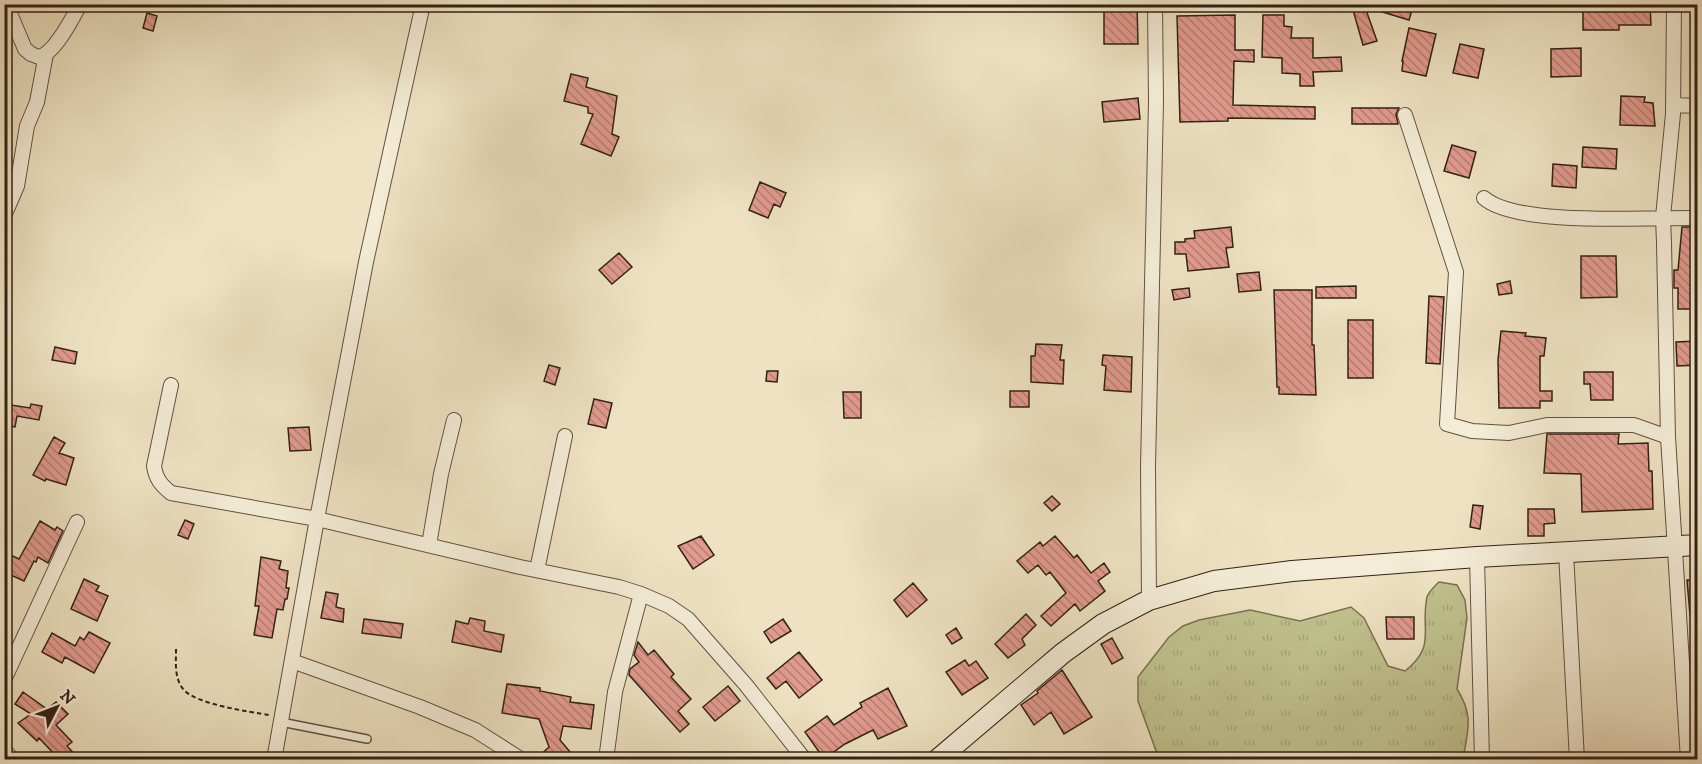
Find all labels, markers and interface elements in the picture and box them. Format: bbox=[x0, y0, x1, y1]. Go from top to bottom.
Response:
north arrow bbox=[27, 677, 87, 737]
text: N bbox=[56, 686, 79, 709]

